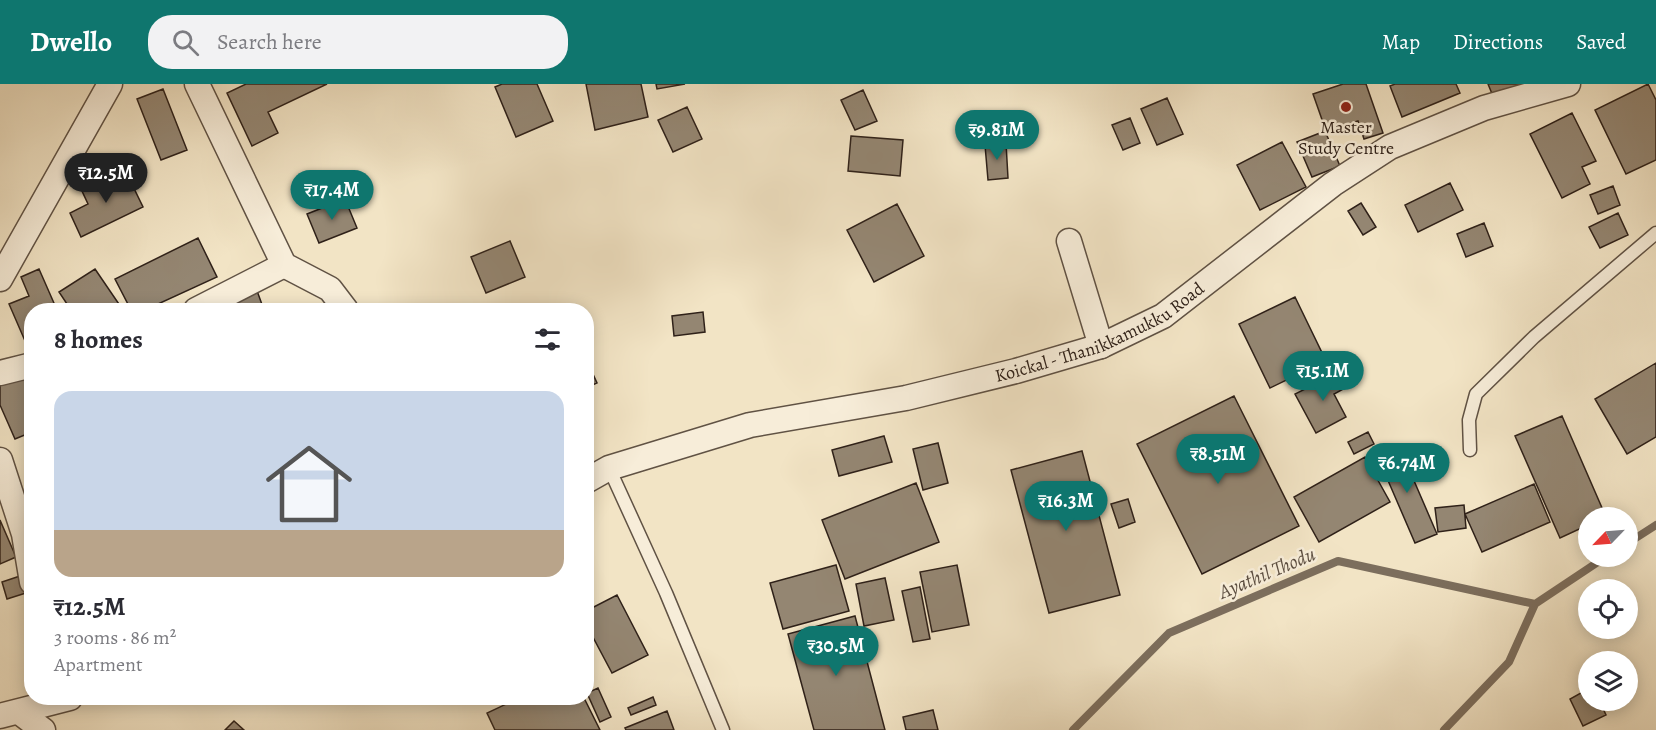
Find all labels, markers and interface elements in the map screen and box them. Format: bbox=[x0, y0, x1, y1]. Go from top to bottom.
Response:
search box bbox=[148, 15, 568, 69]
text: Dwello bbox=[30, 23, 112, 61]
icon: search bbox=[169, 26, 202, 59]
text: Search here bbox=[217, 27, 322, 57]
text: Map bbox=[1382, 28, 1420, 56]
text: Directions bbox=[1453, 28, 1543, 56]
text: Saved bbox=[1576, 28, 1626, 56]
marker: Master Study Centre bbox=[1339, 100, 1353, 114]
pin: ₹9.81M bbox=[948, 110, 1046, 161]
place label: Master Study Centre bbox=[1298, 115, 1394, 160]
text: ₹9.81M bbox=[969, 116, 1025, 143]
pin: ₹12.5M bbox=[57, 153, 155, 204]
text: ₹12.5M bbox=[78, 159, 134, 186]
pin: ₹17.4M bbox=[283, 170, 381, 221]
text: ₹17.4M bbox=[305, 176, 359, 203]
street label: Koickal - Thanikkamukku Road bbox=[992, 276, 1209, 388]
text: 8 homes bbox=[54, 322, 143, 357]
icon: filters bbox=[531, 323, 564, 356]
pin: ₹15.1M bbox=[1274, 351, 1372, 402]
text: ₹15.1M bbox=[1297, 357, 1349, 384]
icon: home bbox=[255, 430, 363, 538]
pin: ₹8.51M bbox=[1169, 434, 1267, 485]
text: ₹8.51M bbox=[1190, 440, 1246, 467]
pin: ₹6.74M bbox=[1358, 443, 1456, 494]
text: ₹6.74M bbox=[1378, 449, 1436, 476]
pin: ₹16.3M bbox=[1017, 481, 1115, 532]
text: ₹16.3M bbox=[1039, 487, 1093, 514]
north arrow bbox=[1578, 507, 1638, 567]
map controls bbox=[1578, 507, 1638, 711]
water label: Ayathil Thodu bbox=[1214, 540, 1320, 606]
button: locate bbox=[1578, 579, 1638, 639]
text: ₹12.5M bbox=[54, 589, 126, 624]
text: 3 rooms · 86 m² bbox=[54, 624, 176, 651]
pin: ₹30.5M bbox=[787, 626, 885, 677]
text: ₹30.5M bbox=[808, 632, 865, 659]
text: Apartment bbox=[54, 651, 143, 678]
button: layers bbox=[1578, 651, 1638, 711]

